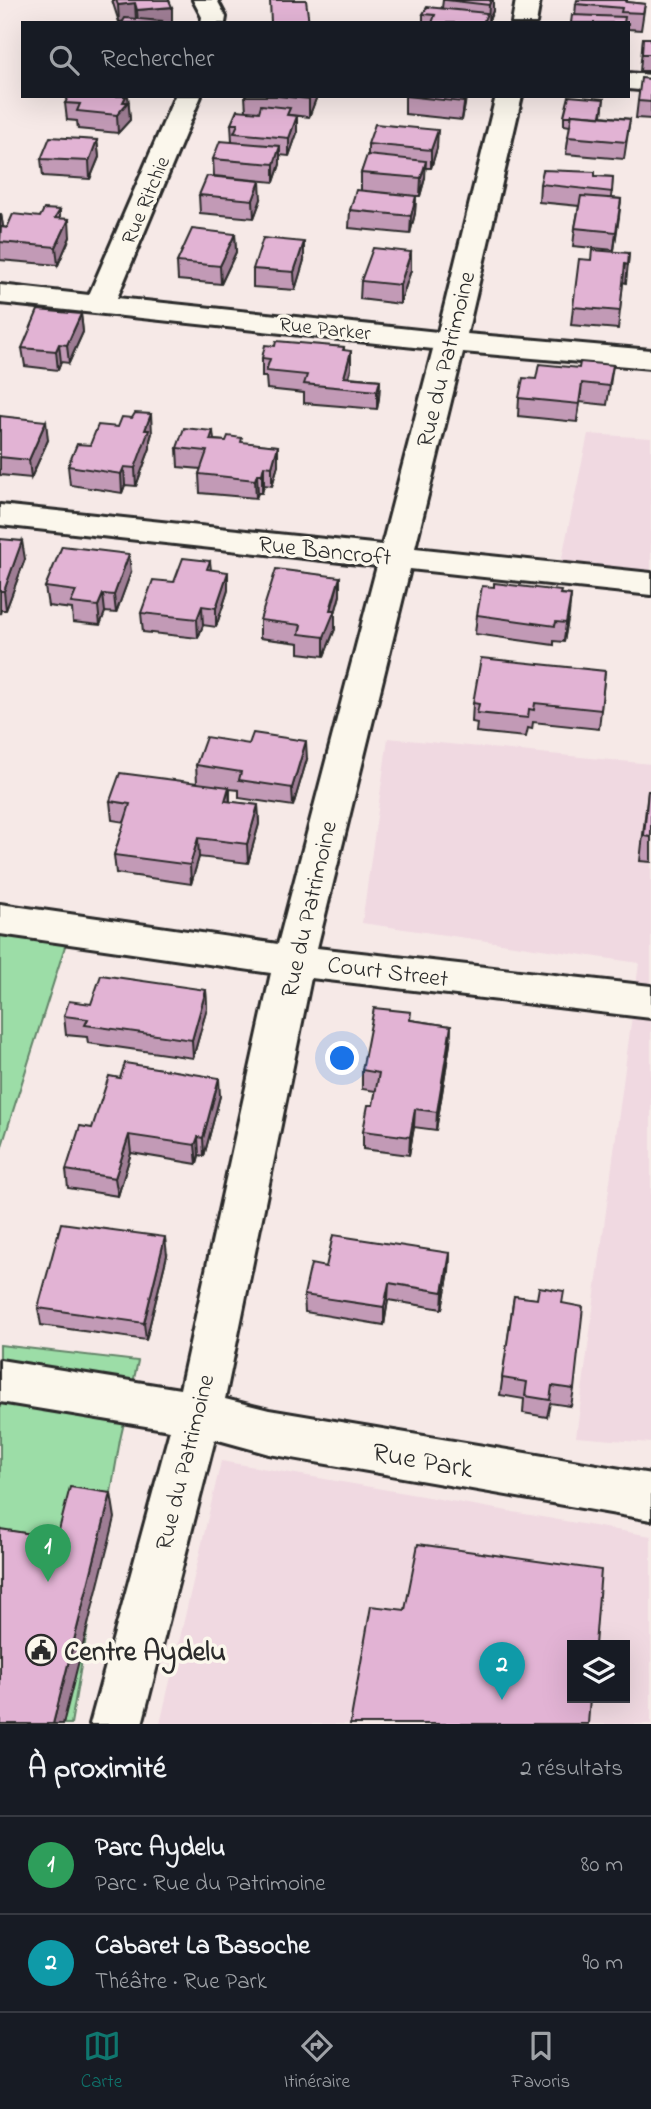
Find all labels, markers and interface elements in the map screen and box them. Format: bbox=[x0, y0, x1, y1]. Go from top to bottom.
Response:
search box bbox=[21, 21, 630, 98]
icon: search bbox=[45, 41, 83, 79]
text: Rechercher bbox=[101, 41, 214, 79]
street label: Rue Ritchie bbox=[115, 152, 179, 250]
street label: Rue du Patrimoine bbox=[409, 268, 486, 451]
street label: Rue Parker bbox=[277, 310, 373, 350]
street label: Rue Bancroft bbox=[257, 528, 393, 577]
street label: Rue du Patrimoine bbox=[273, 818, 348, 1001]
street label: Court Street bbox=[325, 949, 450, 998]
your location bbox=[325, 1041, 359, 1075]
street label: Rue du Patrimoine bbox=[148, 1371, 225, 1554]
street label: Rue Park bbox=[369, 1433, 477, 1492]
pin: 1 bbox=[25, 1524, 71, 1582]
public building icon: Centre Aydelu bbox=[24, 1633, 58, 1667]
place label: Centre Aydelu bbox=[64, 1633, 226, 1674]
map controls bbox=[567, 1640, 630, 1703]
button: layers bbox=[567, 1640, 630, 1703]
pin: 2 bbox=[479, 1642, 525, 1700]
text: À proximité bbox=[28, 1748, 166, 1792]
text: 2 résultats bbox=[520, 1753, 623, 1786]
text: Parc Aydelu bbox=[95, 1830, 225, 1868]
text: 1 bbox=[47, 1849, 55, 1882]
text: 80 m bbox=[581, 1849, 623, 1882]
text: Parc · Rue du Patrimoine bbox=[95, 1868, 326, 1901]
text: Cabaret La Basoche bbox=[95, 1928, 310, 1966]
text: 2 bbox=[45, 1947, 57, 1980]
text: 90 m bbox=[583, 1947, 623, 1980]
text: Théâtre · Rue Park bbox=[95, 1966, 267, 1999]
tab: Carte bbox=[81, 2027, 122, 2096]
tab: Itinéraire bbox=[284, 2027, 350, 2096]
tab: Favoris bbox=[511, 2027, 570, 2096]

